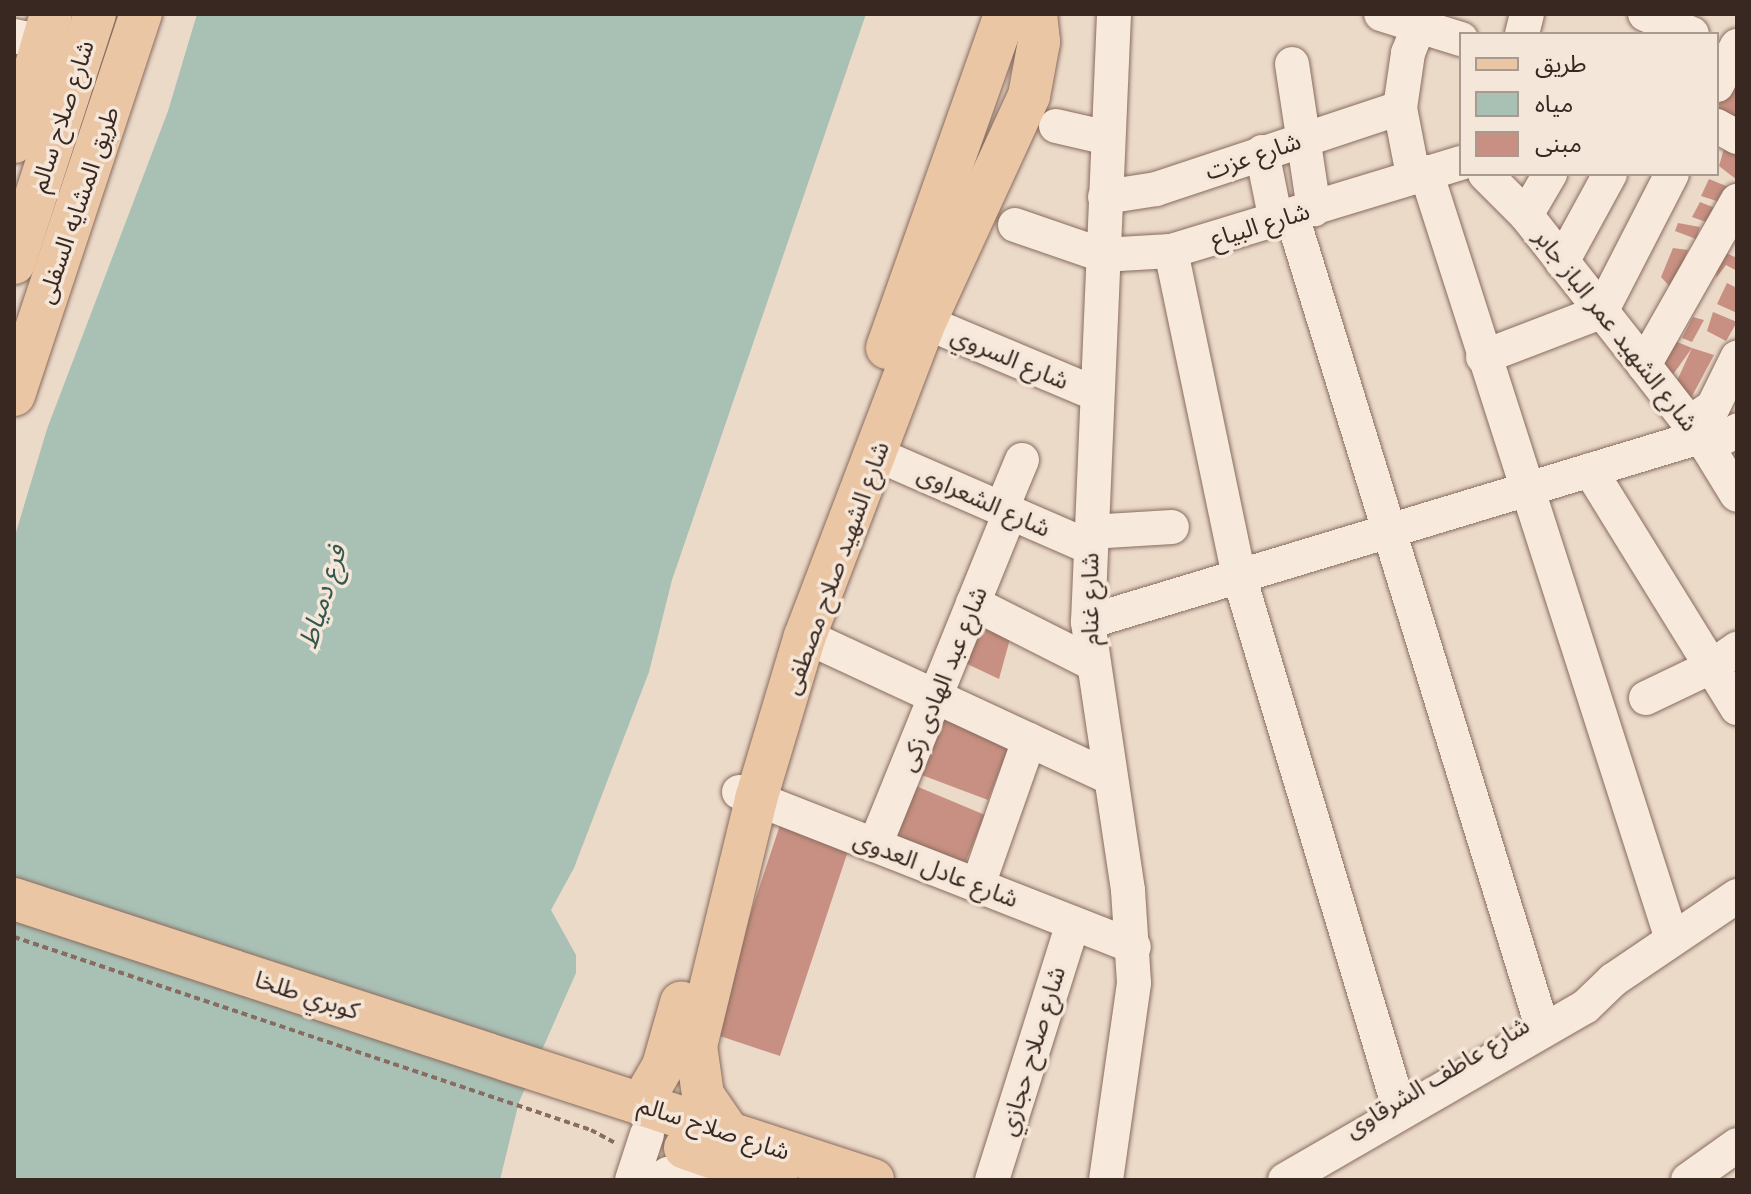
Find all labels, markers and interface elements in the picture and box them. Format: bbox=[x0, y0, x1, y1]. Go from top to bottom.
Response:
legend bbox=[1459, 32, 1719, 176]
street label: شارع صلاح سالم bbox=[24, 37, 100, 195]
text: طريق bbox=[1535, 49, 1587, 78]
text: مياه bbox=[1535, 89, 1573, 118]
street label: طريق المشايه السفلى bbox=[31, 103, 125, 307]
street label: شارع عزت bbox=[1201, 126, 1305, 186]
text: مبنى bbox=[1535, 129, 1582, 158]
street label: شارع البياع bbox=[1207, 196, 1313, 254]
street label: شارع الشهيد عمر الباز جابر bbox=[1528, 223, 1704, 437]
street label: شارع السروي bbox=[947, 320, 1073, 396]
street label: شارع الشهيد صلاح مصطفى bbox=[777, 438, 895, 698]
street label: شارع الشعراوى bbox=[913, 459, 1055, 543]
water label: فرع دمياط bbox=[293, 542, 353, 652]
street label: شارع غنام bbox=[1076, 553, 1104, 645]
street label: شارع عبد الهادى زكى bbox=[893, 582, 993, 776]
street label: شارع عادل العدوى bbox=[850, 824, 1022, 914]
street label: شارع صلاح حجازي bbox=[993, 963, 1071, 1139]
street label: كوبري طلخا bbox=[251, 965, 363, 1025]
street label: شارع عاطف الشرقاوى bbox=[1340, 1011, 1534, 1143]
street label: شارع صلاح سالم bbox=[635, 1090, 793, 1166]

